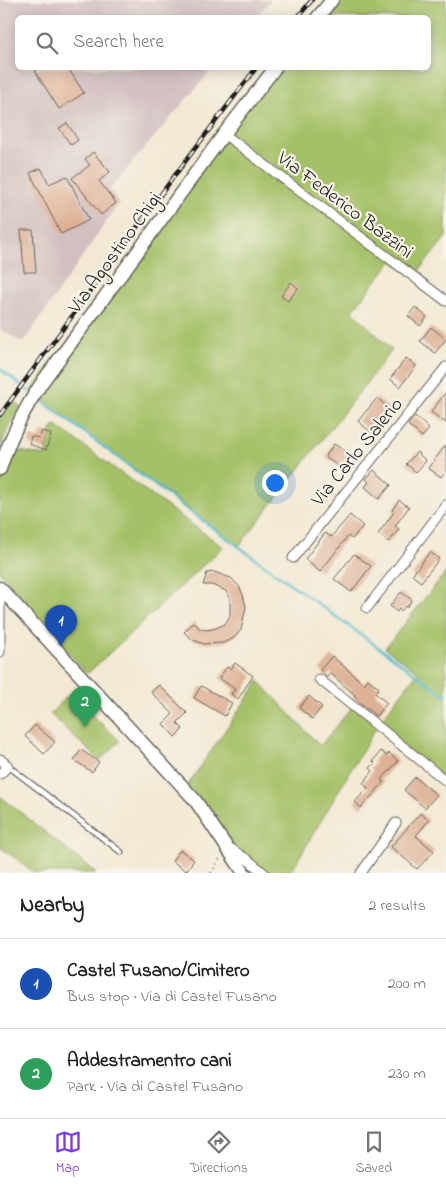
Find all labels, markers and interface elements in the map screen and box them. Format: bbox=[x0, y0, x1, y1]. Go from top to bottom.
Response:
search box bbox=[15, 15, 431, 70]
icon: search bbox=[33, 29, 61, 57]
text: Search here bbox=[73, 29, 164, 56]
street label: Via Federico Bazzini bbox=[269, 144, 419, 267]
street label: Via Agostino Chigi bbox=[61, 187, 171, 322]
street label: Via Carlo Salerio bbox=[304, 392, 411, 514]
your location bbox=[262, 470, 288, 496]
pin: 1 bbox=[45, 605, 77, 646]
pin: 2 bbox=[69, 686, 101, 727]
text: Nearby bbox=[20, 891, 84, 921]
text: 2 results bbox=[368, 894, 426, 918]
text: Castel Fusano/Cimitero bbox=[67, 958, 250, 985]
text: 1 bbox=[33, 972, 39, 996]
text: 200 m bbox=[388, 972, 426, 996]
text: Bus stop · Via di Castel Fusano bbox=[67, 985, 277, 1009]
text: Addestramentro cani bbox=[67, 1048, 232, 1075]
text: 2 bbox=[32, 1062, 40, 1086]
text: 230 m bbox=[388, 1062, 426, 1086]
text: Park · Via di Castel Fusano bbox=[67, 1075, 243, 1099]
tab: Map bbox=[54, 1128, 82, 1179]
tab: Directions bbox=[190, 1128, 248, 1179]
tab: Saved bbox=[356, 1128, 392, 1179]

